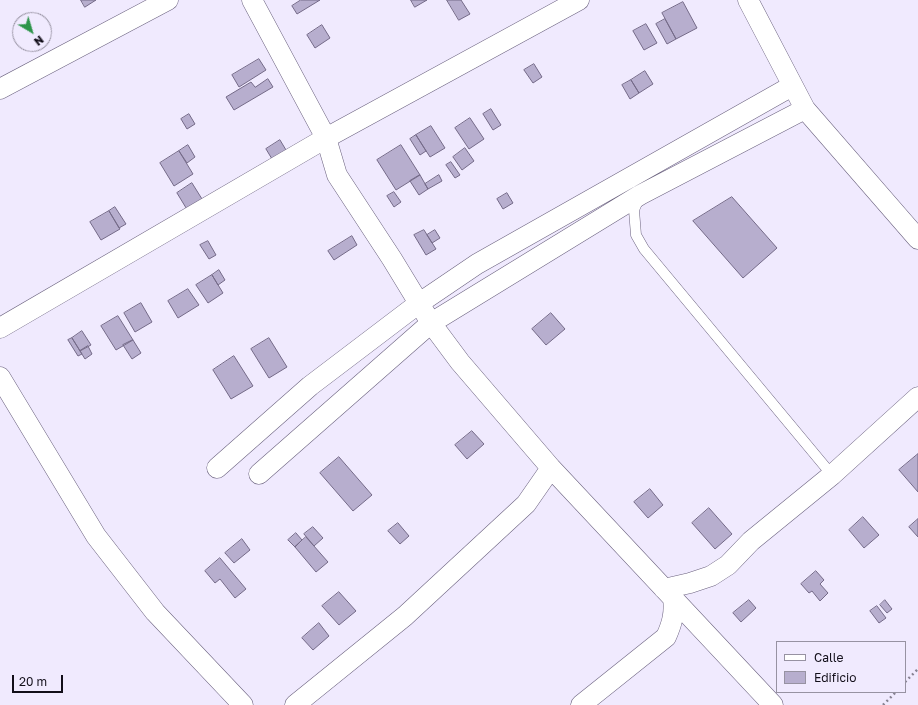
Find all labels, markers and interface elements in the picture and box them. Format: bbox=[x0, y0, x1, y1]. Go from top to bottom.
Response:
north arrow bbox=[12, 12, 52, 52]
text: N bbox=[32, 33, 46, 49]
legend bbox=[776, 641, 906, 693]
text: Calle bbox=[814, 650, 843, 665]
scale bar bbox=[14, 667, 65, 693]
text: Edificio bbox=[814, 670, 856, 685]
text: 20 m bbox=[19, 674, 47, 689]

